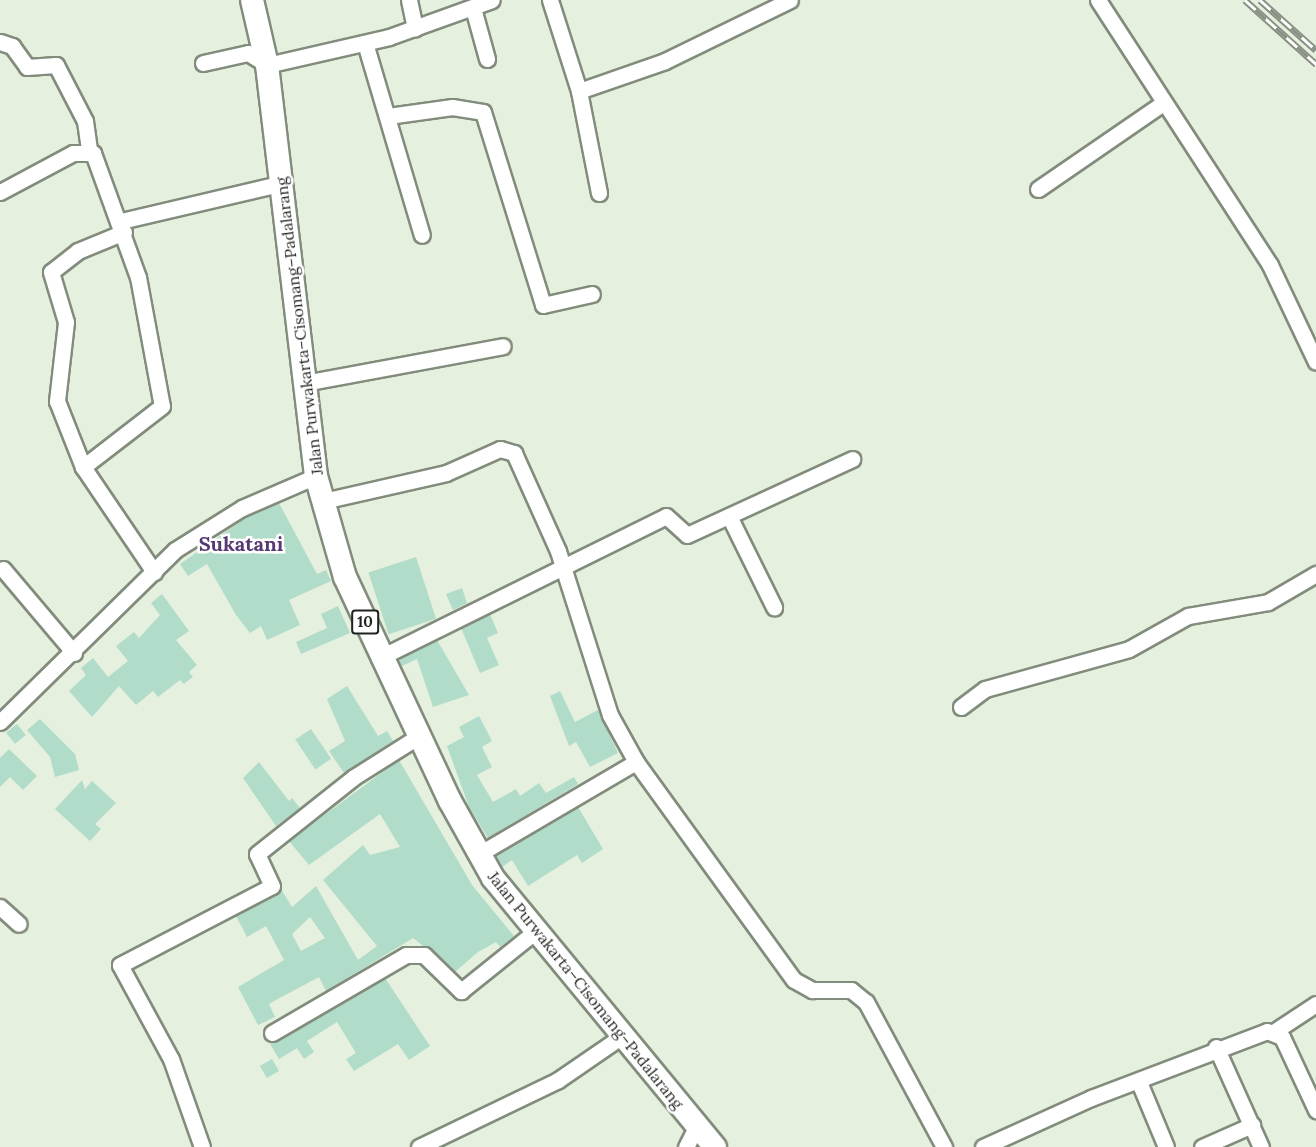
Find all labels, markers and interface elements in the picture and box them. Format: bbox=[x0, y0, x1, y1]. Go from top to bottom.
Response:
street label: Jalan Purwakarta–Cisomang–Padalarang bbox=[271, 176, 327, 476]
district label: Sukatani bbox=[199, 531, 283, 555]
road number: 10 bbox=[350, 610, 380, 634]
street label: Jalan Purwakarta–Cisomang–Padalarang bbox=[484, 867, 688, 1113]

